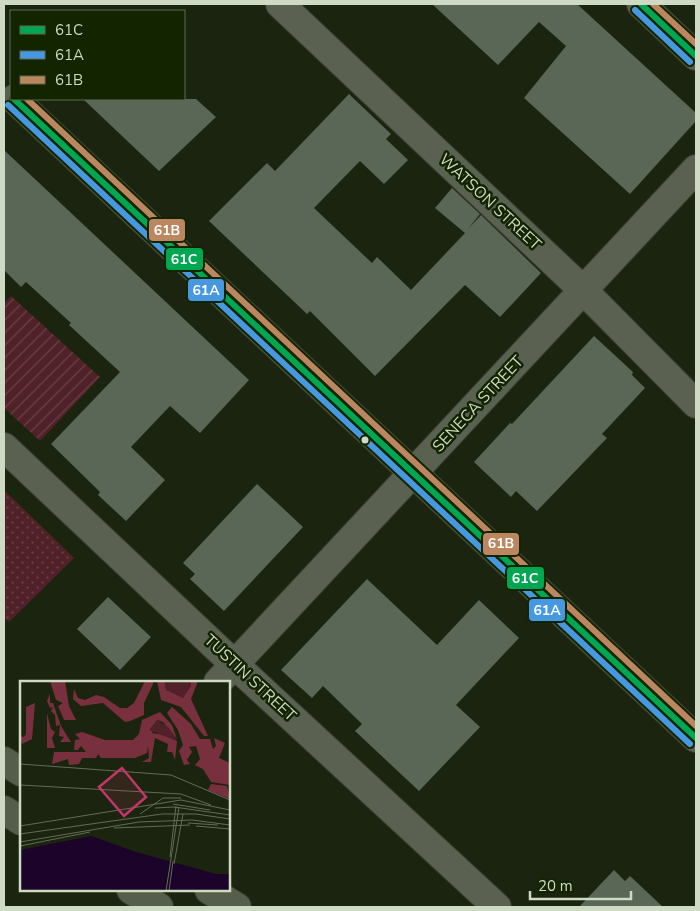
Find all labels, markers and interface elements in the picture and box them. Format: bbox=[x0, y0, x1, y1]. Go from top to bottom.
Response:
legend bbox=[10, 10, 185, 100]
text: 61C bbox=[55, 20, 83, 40]
text: 61A bbox=[55, 45, 84, 65]
text: 61B bbox=[55, 70, 83, 90]
street label: WATSON STREET bbox=[434, 149, 546, 255]
line badge: 61B bbox=[148, 218, 186, 242]
text: 61B bbox=[154, 221, 180, 240]
line badge: 61C bbox=[165, 247, 204, 271]
text: 61C bbox=[171, 250, 198, 269]
line badge: 61A bbox=[187, 278, 225, 302]
text: 61A bbox=[192, 281, 220, 300]
street label: SENECA STREET bbox=[427, 351, 529, 457]
unlabelled marker bbox=[360, 435, 370, 445]
line badge: 61B bbox=[482, 532, 520, 556]
text: 61B bbox=[488, 534, 514, 553]
line badge: 61C bbox=[506, 566, 545, 590]
text: 61C bbox=[512, 569, 539, 588]
line badge: 61A bbox=[528, 598, 566, 622]
text: 61A bbox=[533, 601, 561, 620]
street label: TUSTIN STREET bbox=[199, 630, 301, 727]
inset map bbox=[20, 681, 230, 891]
scale bar bbox=[530, 868, 631, 900]
text: 20 m bbox=[538, 876, 573, 896]

